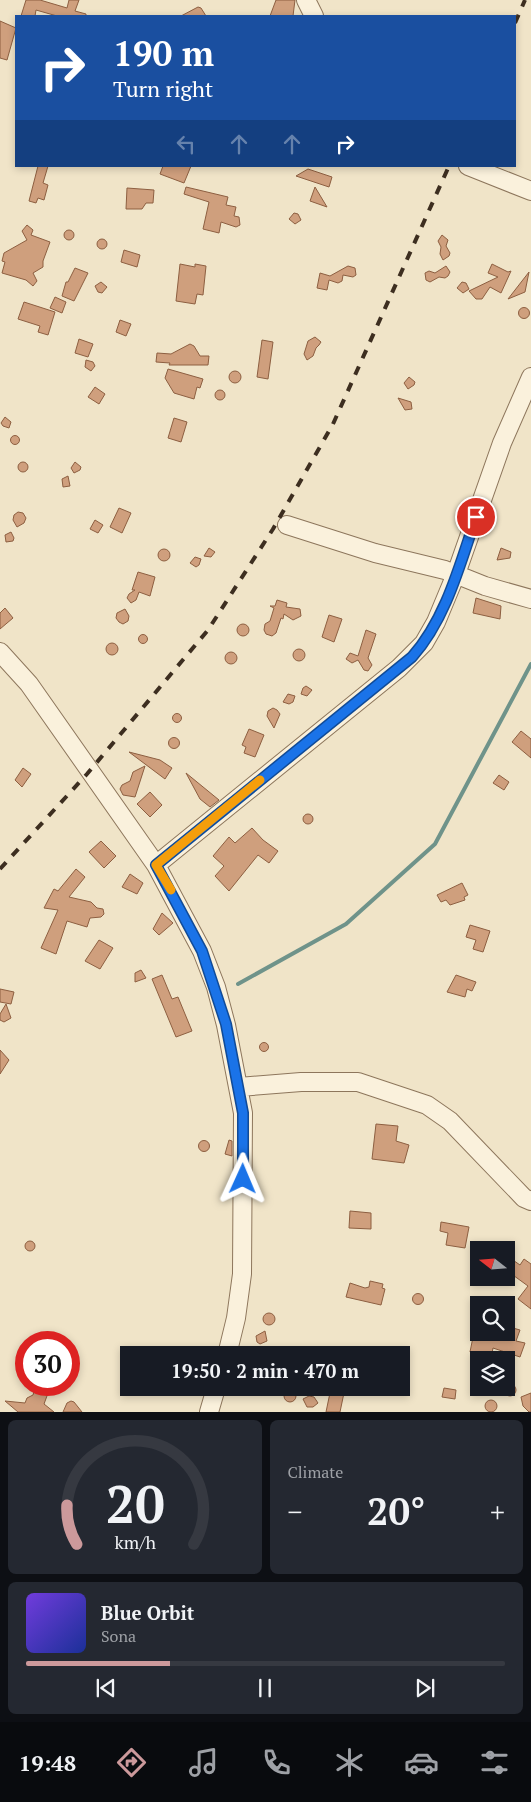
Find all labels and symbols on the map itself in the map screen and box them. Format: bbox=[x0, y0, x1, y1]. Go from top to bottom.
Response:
pin bbox=[455, 496, 497, 538]
position arrow bbox=[216, 1152, 268, 1204]
north arrow bbox=[470, 1241, 515, 1286]
speed limit sign: 30 bbox=[15, 1331, 80, 1396]

